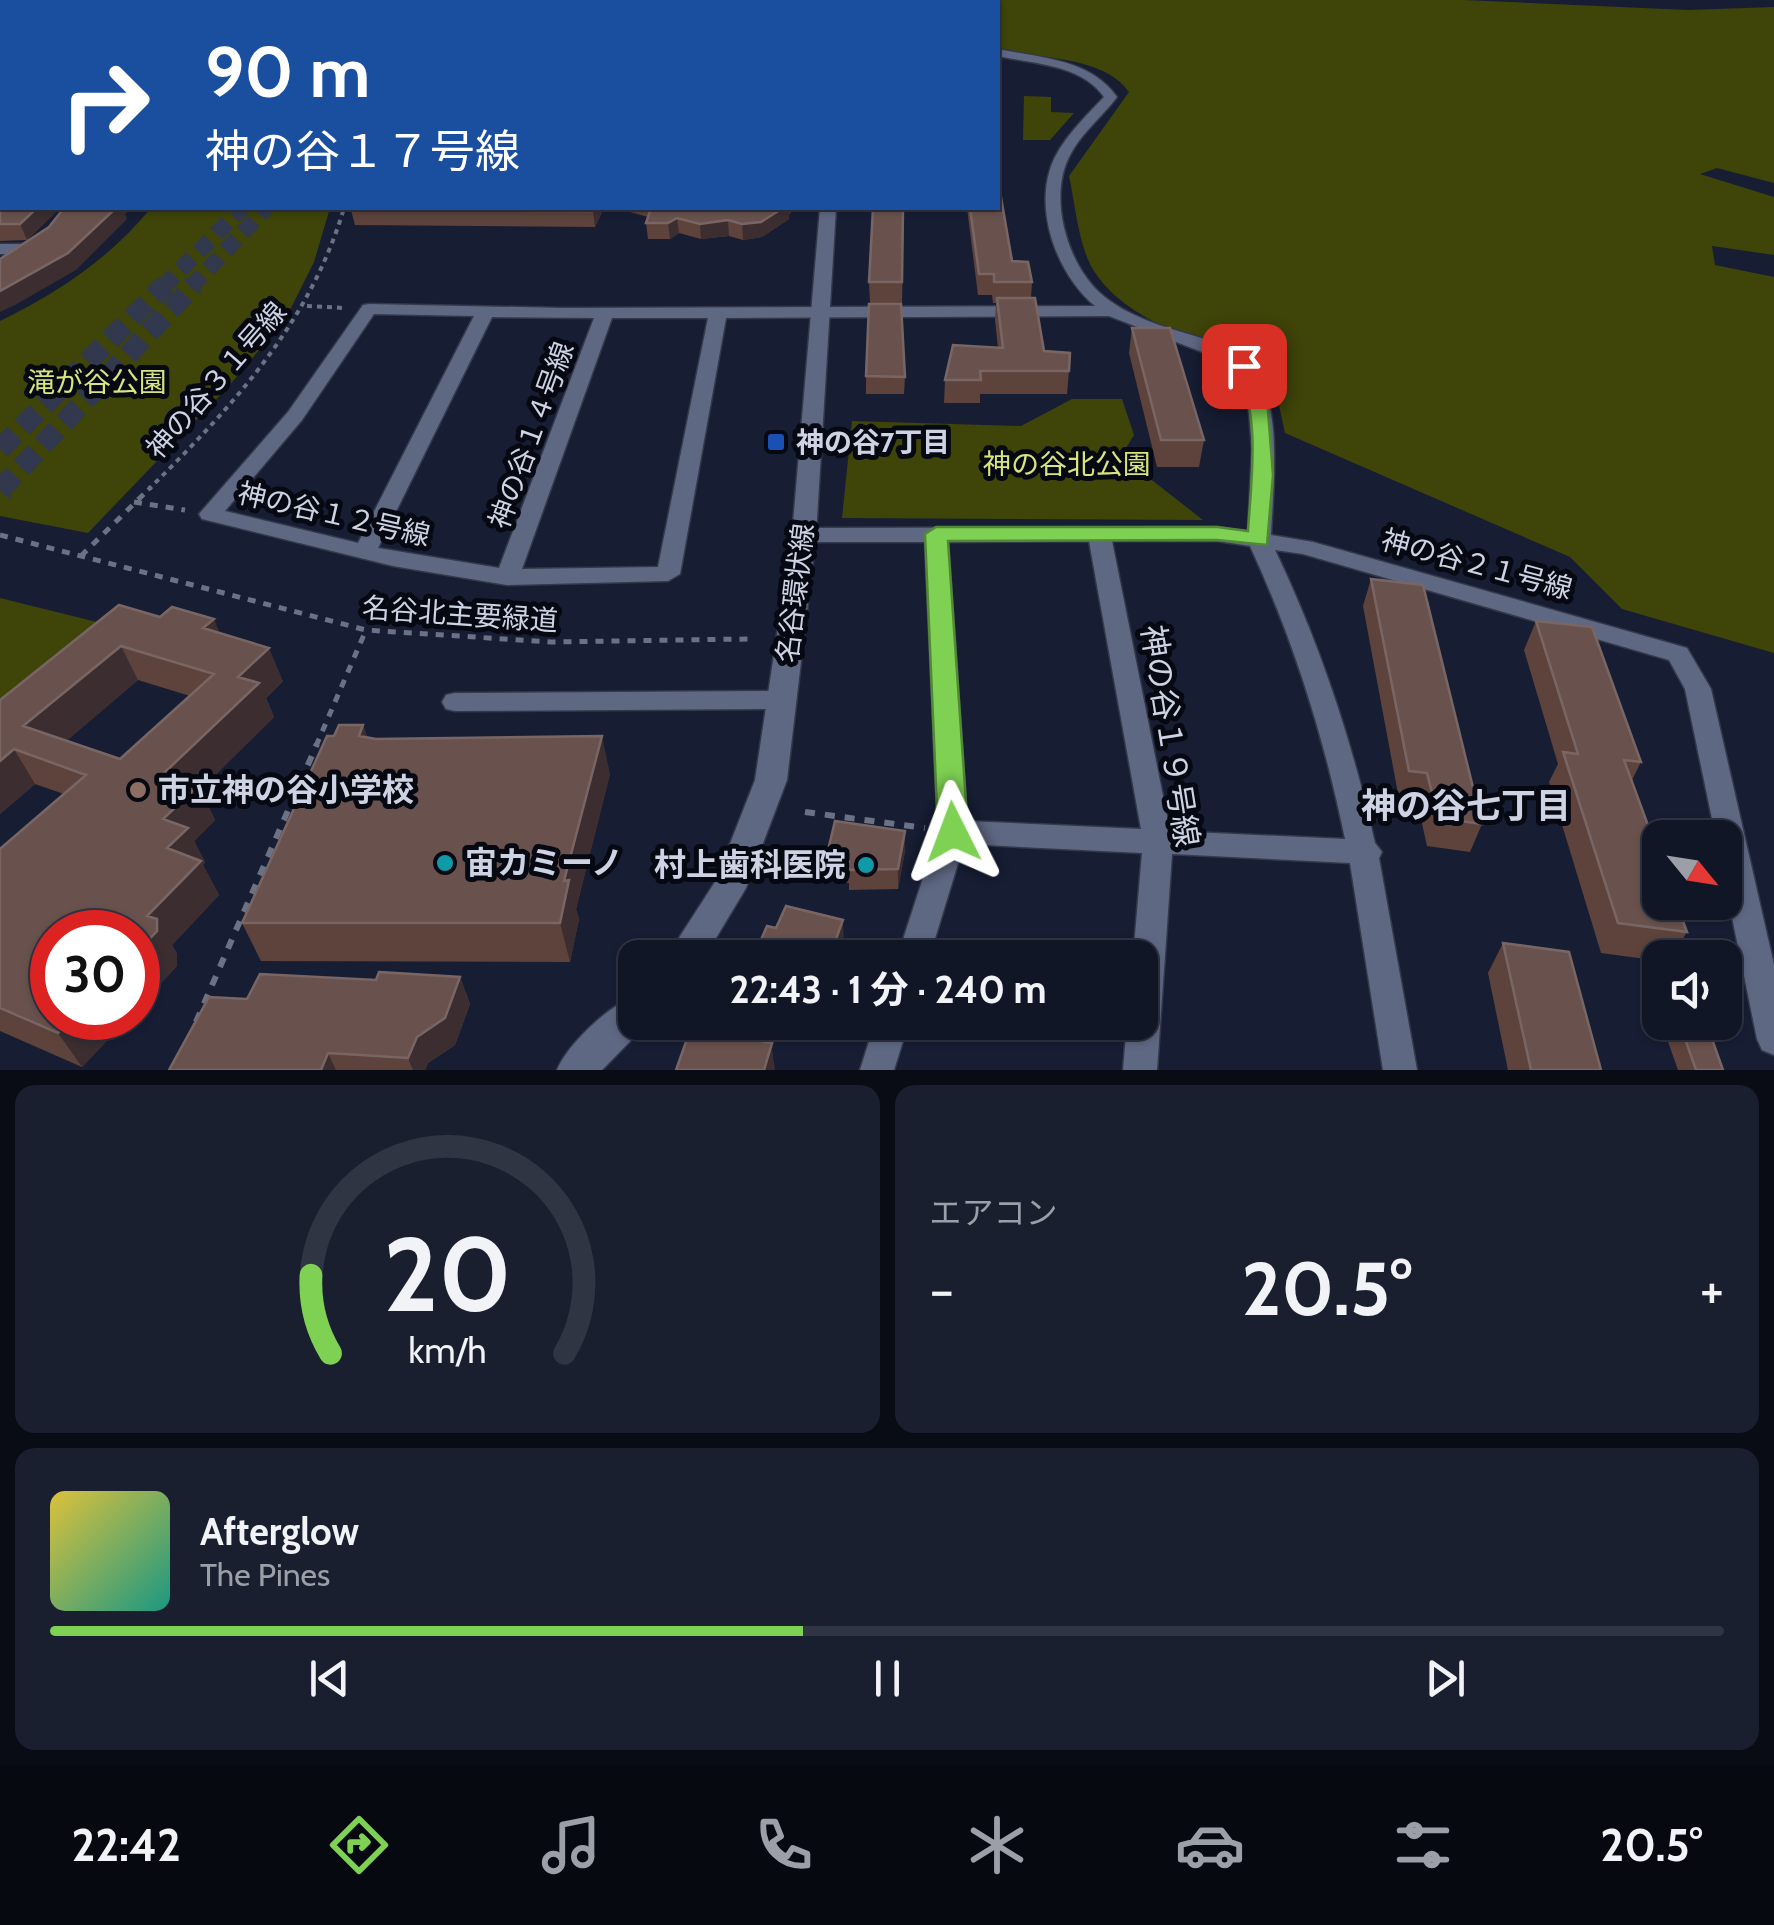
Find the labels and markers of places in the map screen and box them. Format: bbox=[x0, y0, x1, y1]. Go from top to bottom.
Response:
pin bbox=[1202, 324, 1287, 409]
place label: 神の谷7丁目 bbox=[796, 425, 950, 459]
marker: 神の谷7丁目 bbox=[765, 431, 787, 453]
place label: 市立神の谷小学校 bbox=[158, 770, 414, 809]
marker: 市立神の谷小学校 bbox=[127, 779, 149, 801]
place label: 宙カミーノ bbox=[465, 843, 623, 882]
place label: 村上歯科医院 bbox=[654, 845, 846, 884]
marker: 宙カミーノ bbox=[434, 852, 456, 874]
marker: 村上歯科医院 bbox=[855, 854, 877, 876]

